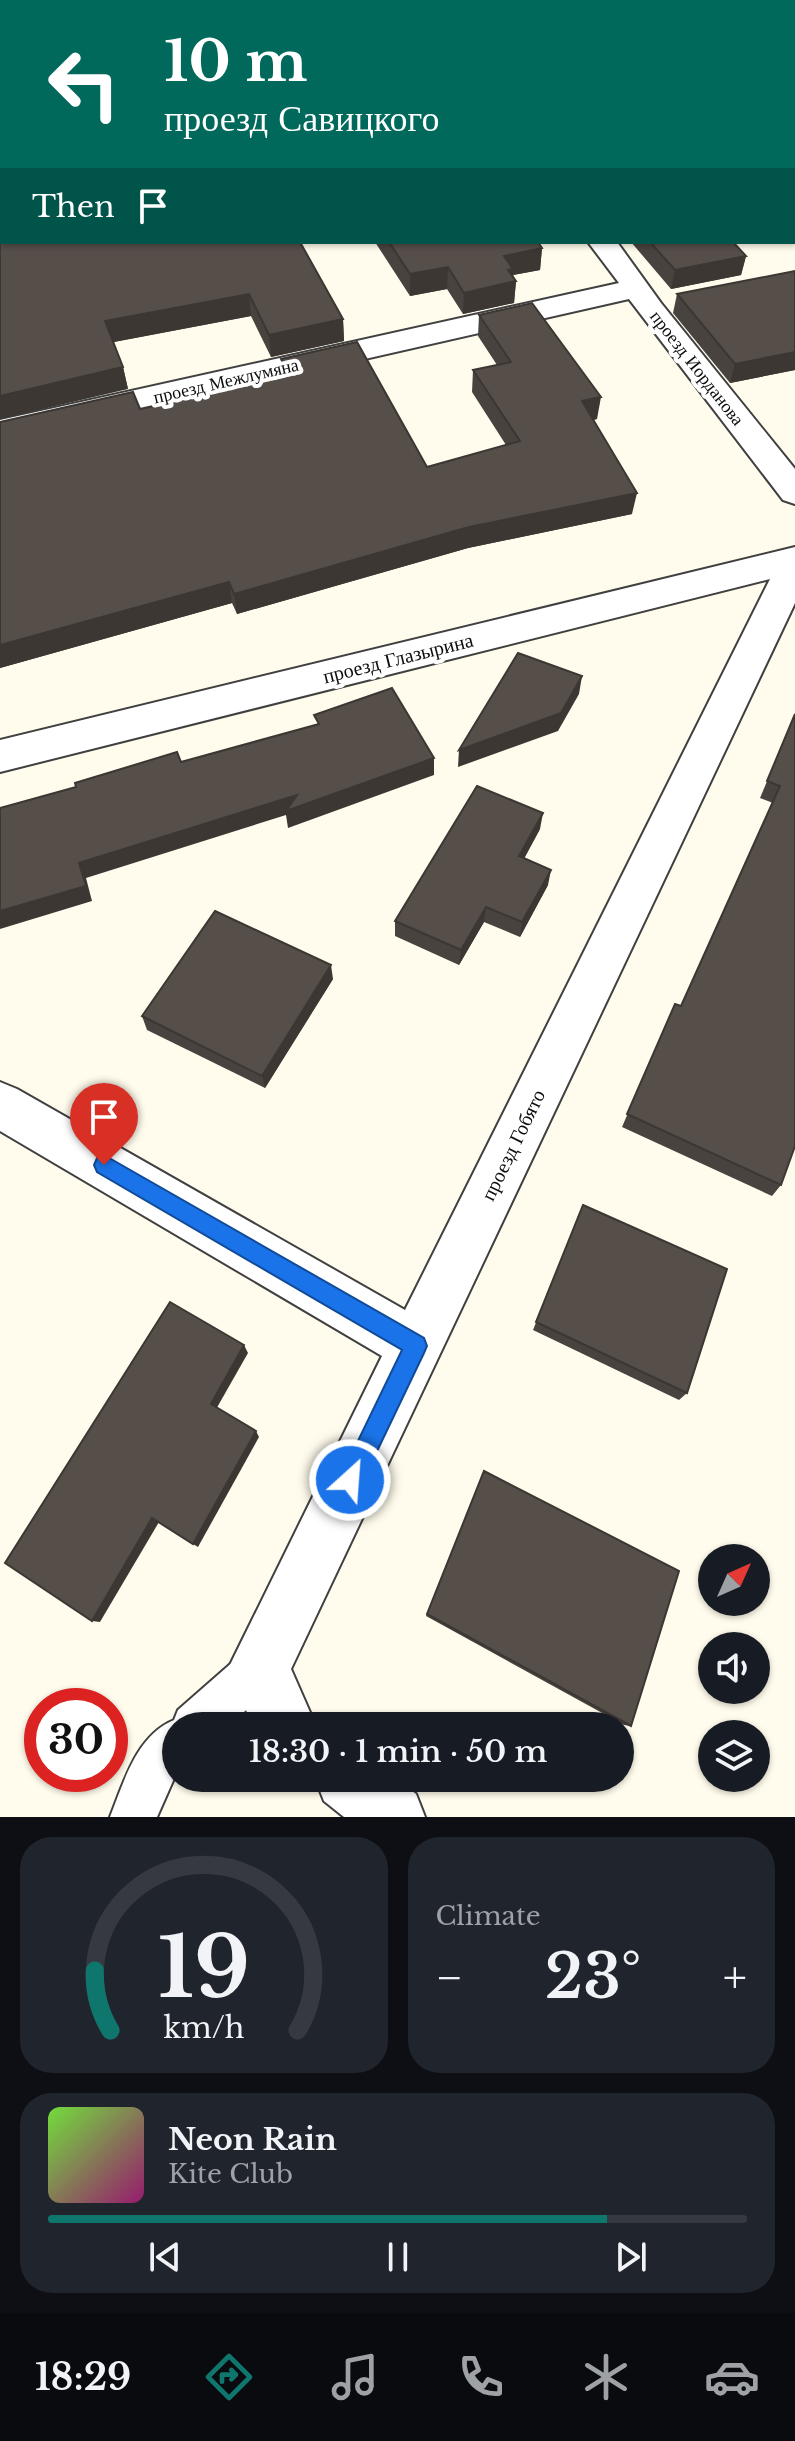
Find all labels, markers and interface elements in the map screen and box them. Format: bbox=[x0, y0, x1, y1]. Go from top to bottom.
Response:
text: 10 m bbox=[164, 27, 308, 96]
icon: left bbox=[32, 32, 136, 136]
text: проезд Савицкого bbox=[164, 96, 439, 141]
icon: arrive bbox=[131, 184, 175, 228]
text: Then bbox=[32, 188, 115, 225]
street label: проезд Иорданова bbox=[645, 306, 749, 430]
street label: проезд Межлумяна bbox=[151, 354, 301, 408]
street label: проезд Глазырина bbox=[320, 628, 476, 688]
pin bbox=[70, 1083, 138, 1165]
street label: проезд Гобято bbox=[476, 1086, 550, 1204]
icon: arrive bbox=[82, 1095, 126, 1139]
position arrow bbox=[308, 1438, 392, 1522]
north arrow bbox=[698, 1544, 770, 1616]
map controls bbox=[698, 1544, 770, 1792]
button: sound bbox=[698, 1632, 770, 1704]
speed limit sign: 30 bbox=[24, 1688, 128, 1792]
button: layers bbox=[698, 1720, 770, 1792]
text: 18:30 · 1 min · 50 m bbox=[249, 1733, 547, 1770]
text: Climate bbox=[436, 1900, 541, 1932]
text: 19 bbox=[158, 1916, 250, 2019]
text: 23° bbox=[545, 1940, 641, 2014]
text: − bbox=[436, 1950, 463, 2005]
text: + bbox=[723, 1950, 747, 2005]
text: km/h bbox=[163, 2010, 244, 2046]
text: Neon Rain bbox=[168, 2121, 337, 2158]
text: Kite Club bbox=[168, 2158, 293, 2190]
icon: previous bbox=[143, 2235, 187, 2279]
icon: pause bbox=[376, 2235, 420, 2279]
icon: next bbox=[609, 2235, 653, 2279]
icon: directions bbox=[201, 2349, 257, 2405]
icon: music bbox=[327, 2349, 383, 2405]
icon: phone bbox=[453, 2349, 509, 2405]
icon: climate bbox=[578, 2349, 634, 2405]
icon: car bbox=[704, 2349, 760, 2405]
text: 18:29 bbox=[35, 2355, 131, 2400]

